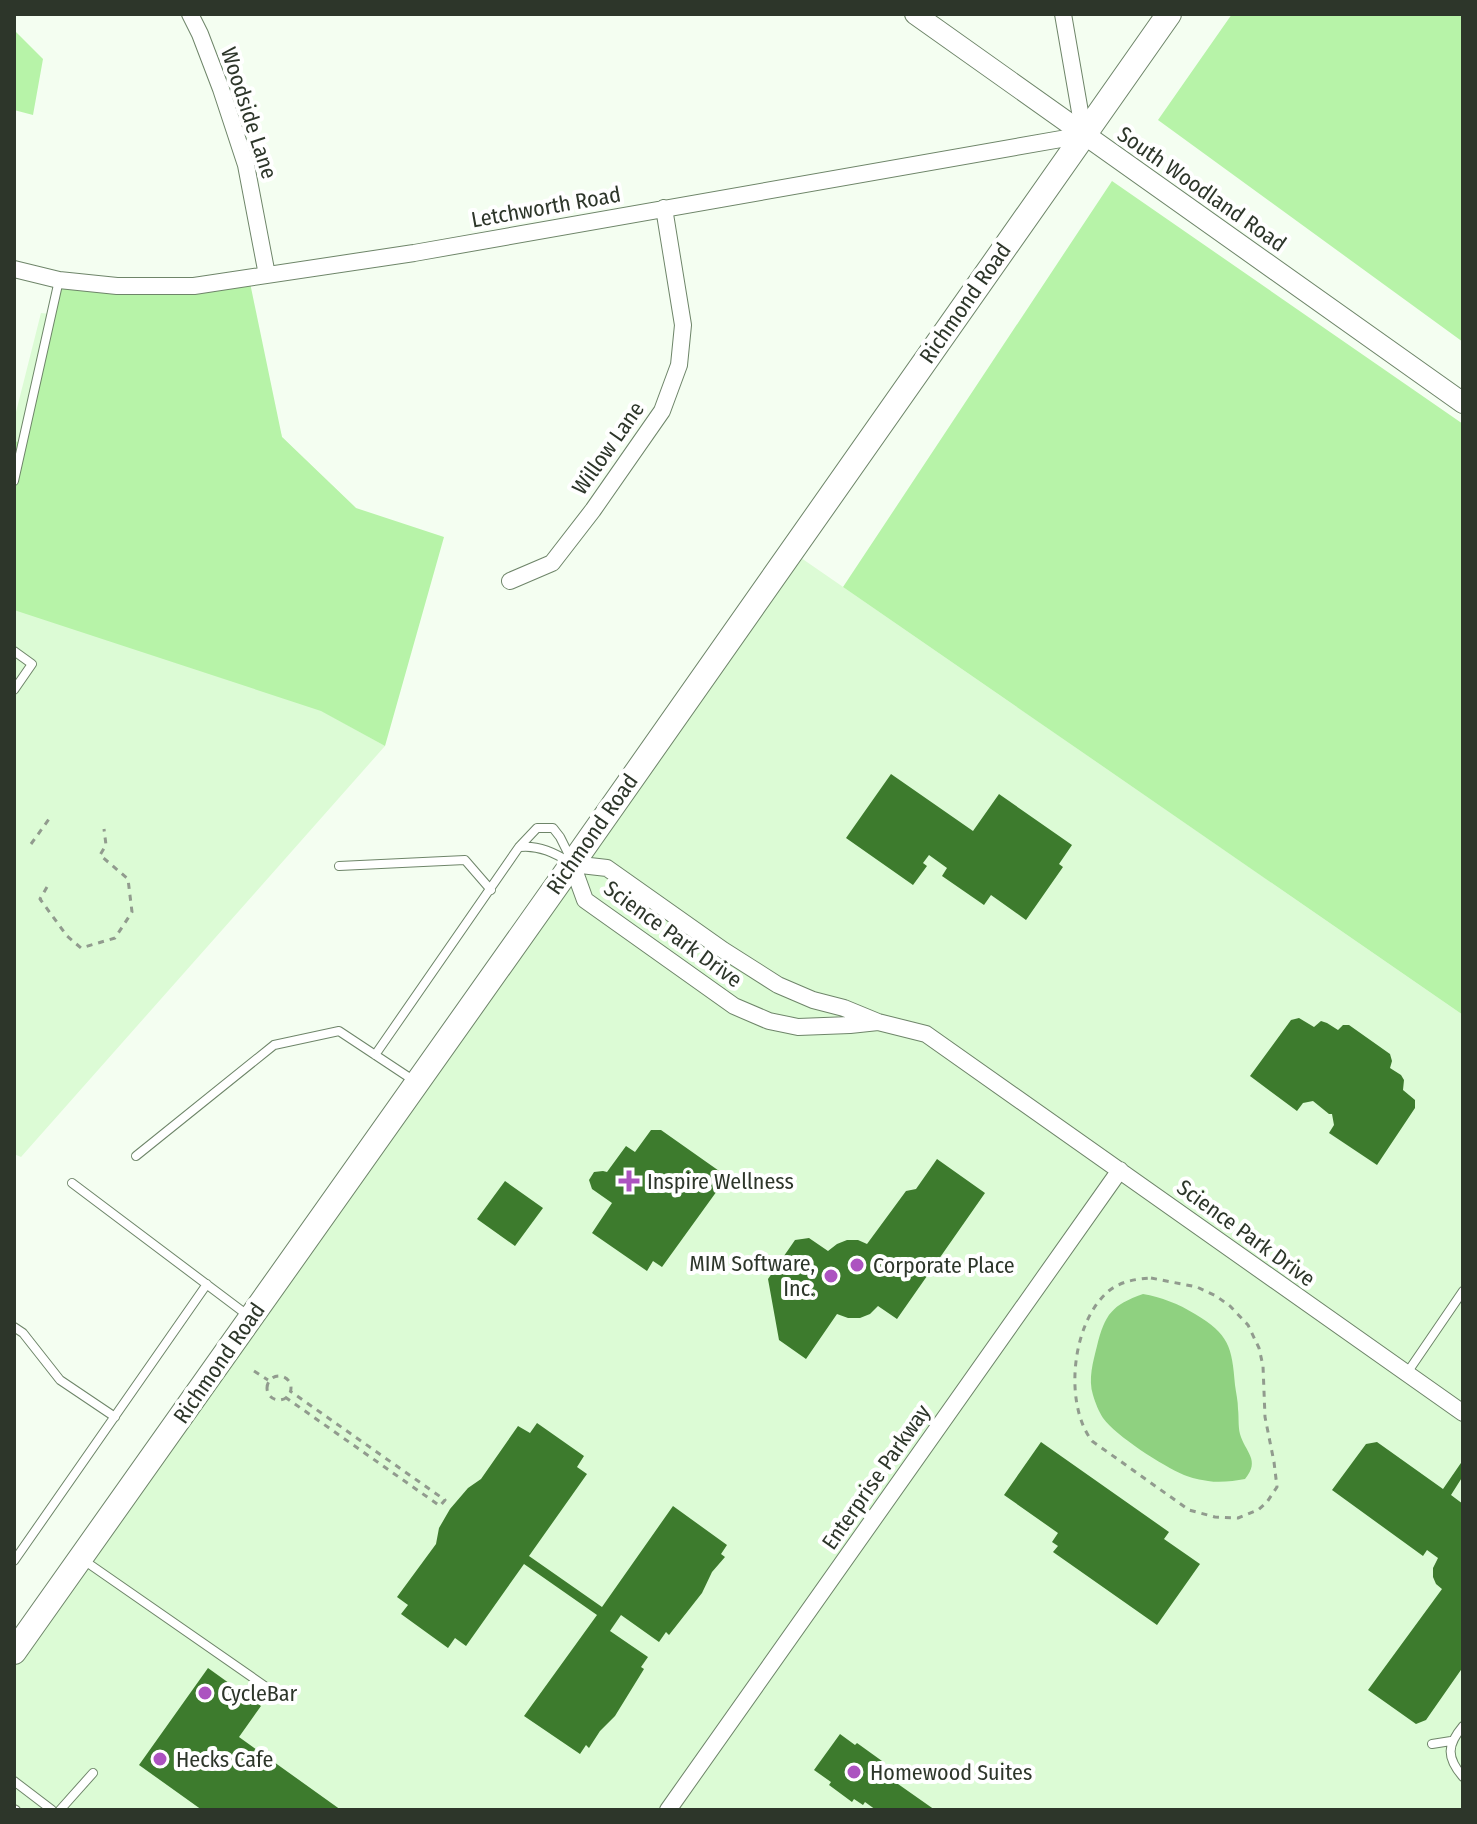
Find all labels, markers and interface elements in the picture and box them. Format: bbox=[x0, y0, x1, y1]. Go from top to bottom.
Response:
street label: Woodside Lane bbox=[215, 44, 283, 182]
street label: South Woodland Road bbox=[1112, 121, 1292, 257]
street label: Letchworth Road bbox=[469, 181, 623, 233]
street label: Richmond Road bbox=[913, 237, 1017, 369]
street label: Willow Lane bbox=[566, 396, 650, 500]
street label: Richmond Road bbox=[540, 768, 644, 900]
street label: Science Park Drive bbox=[599, 875, 747, 993]
place label: Inspire Wellness bbox=[647, 1168, 794, 1195]
marker: Inspire Wellness bbox=[618, 1170, 640, 1192]
street label: Science Park Drive bbox=[1172, 1174, 1320, 1292]
place label: MIM Software, Inc. bbox=[689, 1250, 815, 1302]
place label: Corporate Place bbox=[873, 1252, 1015, 1279]
marker: Corporate Place bbox=[848, 1256, 866, 1274]
marker: MIM Software, Inc. bbox=[822, 1267, 840, 1285]
street label: Richmond Road bbox=[167, 1297, 271, 1429]
street label: Enterprise Parkway bbox=[816, 1399, 936, 1555]
place label: CycleBar bbox=[221, 1680, 298, 1707]
marker: CycleBar bbox=[196, 1684, 214, 1702]
place label: Hecks Cafe bbox=[176, 1746, 273, 1773]
marker: Hecks Cafe bbox=[151, 1750, 169, 1768]
place label: Homewood Suites bbox=[870, 1759, 1032, 1786]
marker: Homewood Suites bbox=[845, 1763, 863, 1781]

